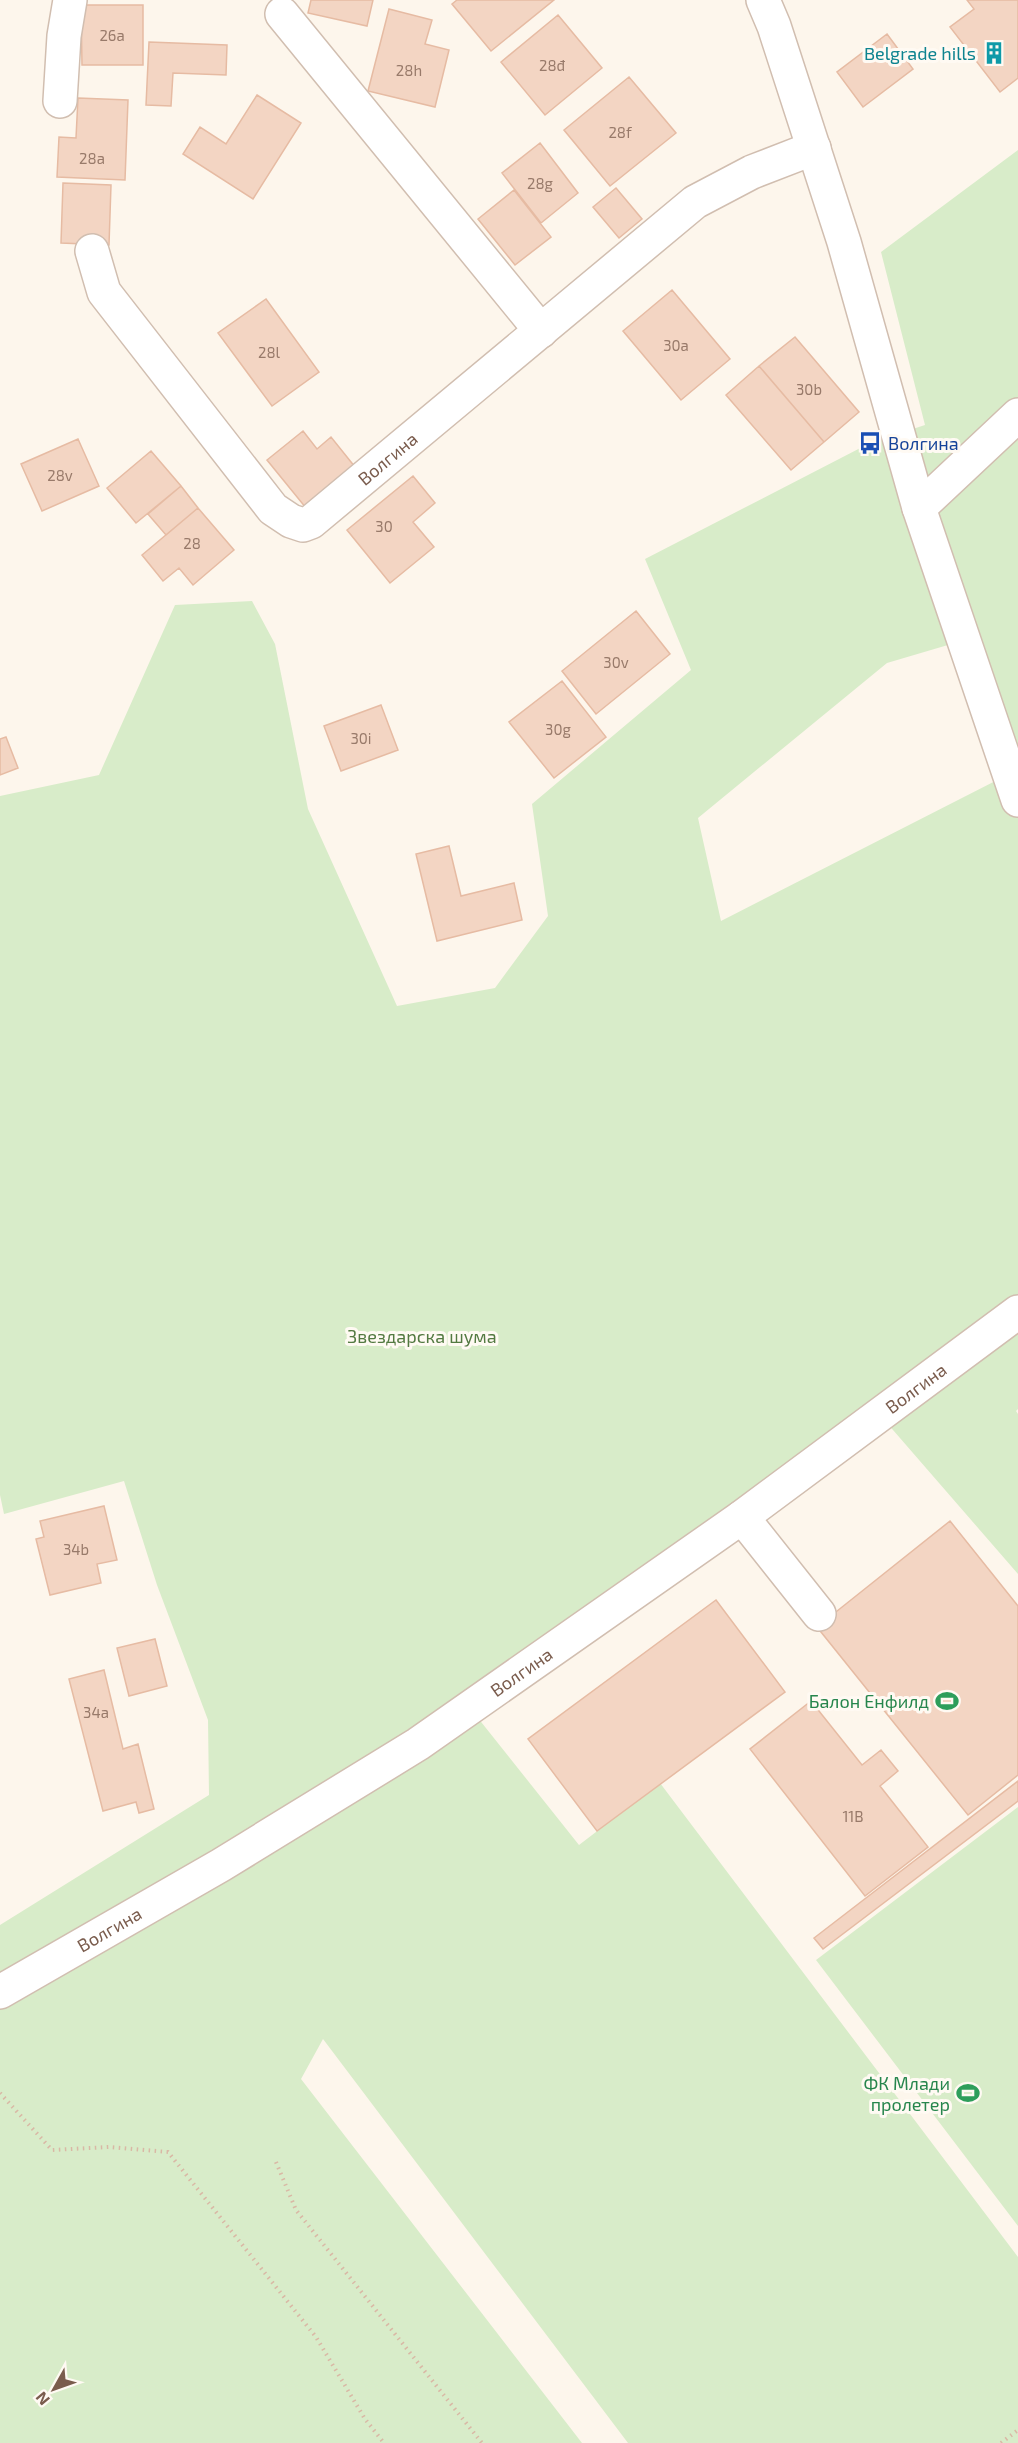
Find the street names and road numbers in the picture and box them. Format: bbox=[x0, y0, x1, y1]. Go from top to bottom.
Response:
street label: Волгина bbox=[353, 427, 422, 489]
street label: Волгина bbox=[881, 1358, 951, 1418]
street label: Волгина bbox=[486, 1642, 556, 1701]
street label: Волгина bbox=[73, 1902, 145, 1956]

